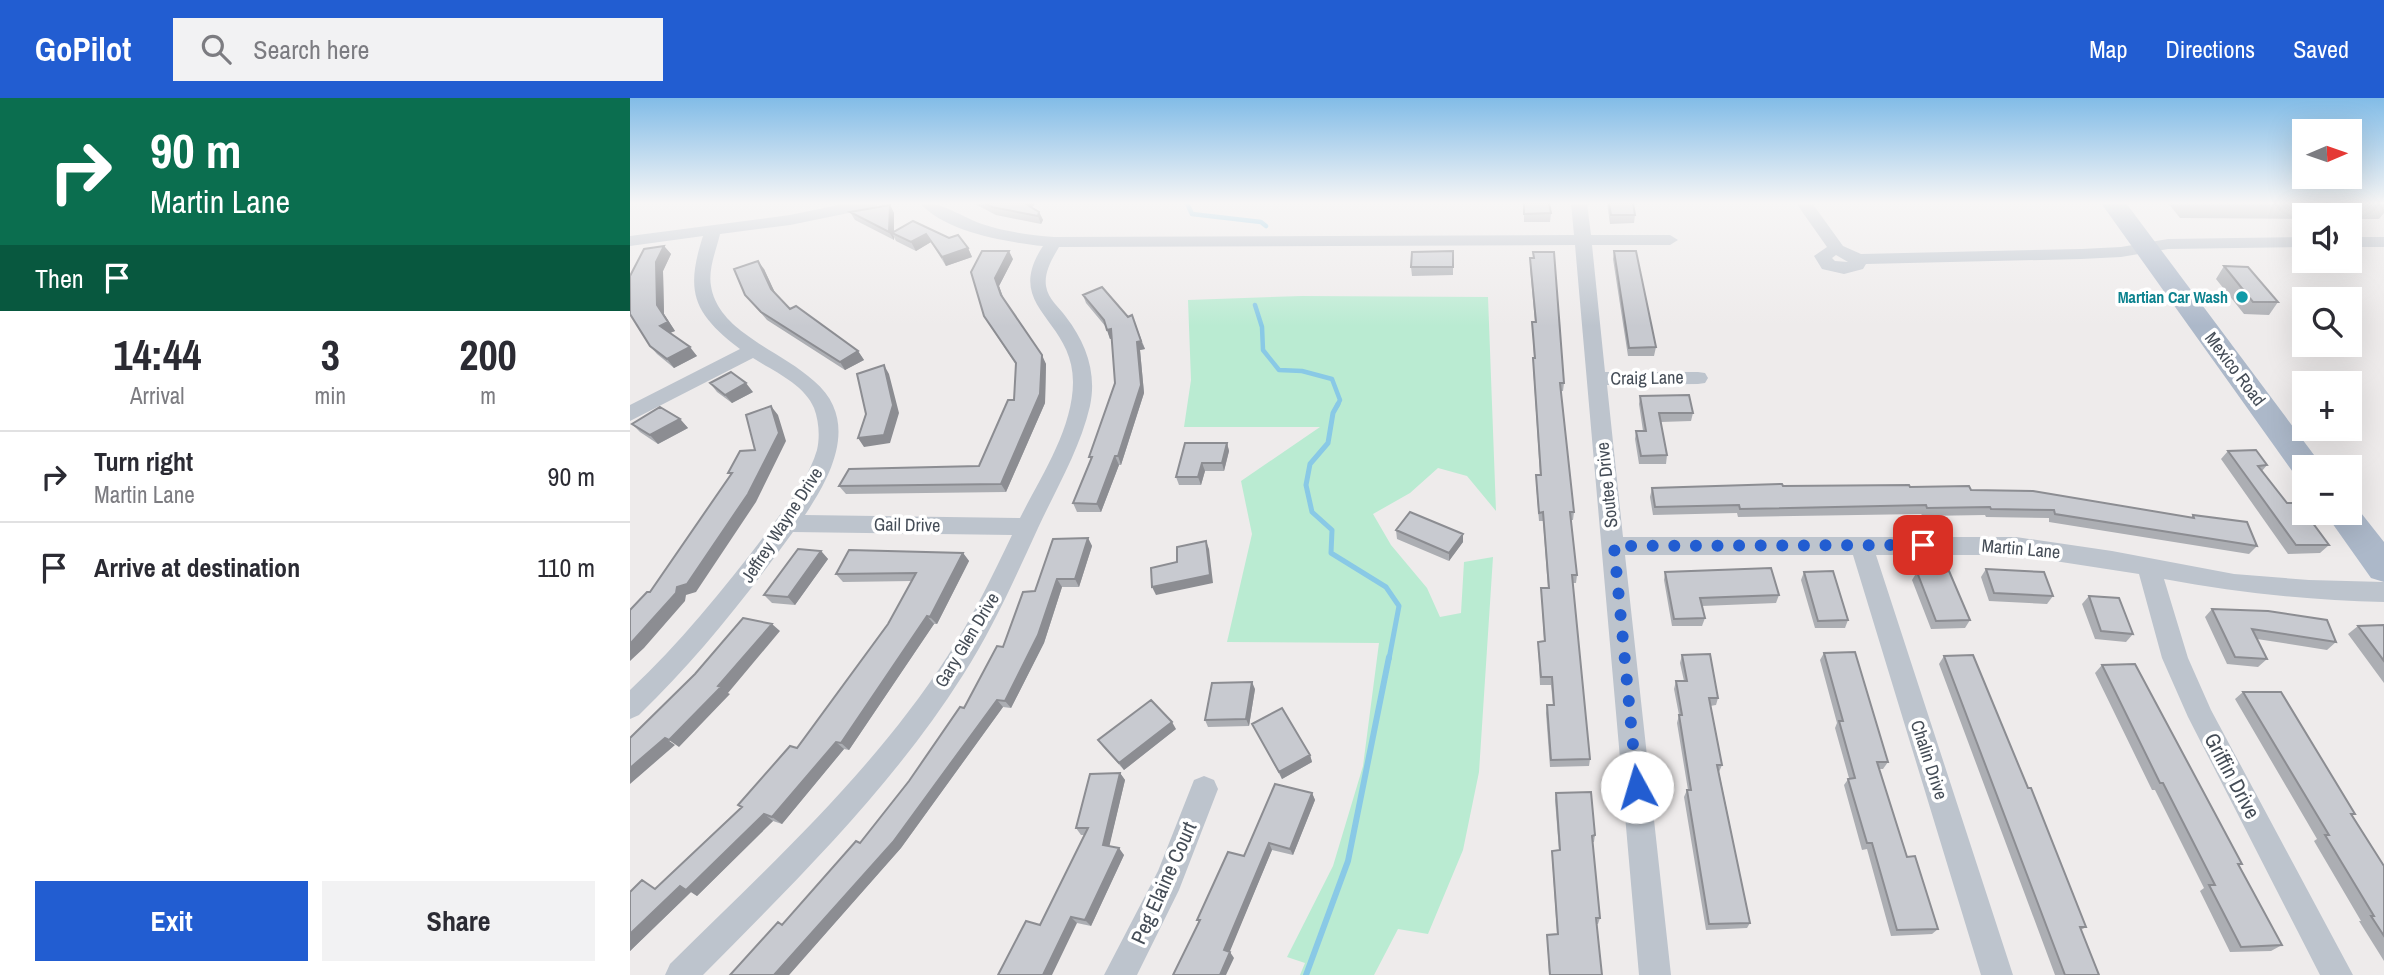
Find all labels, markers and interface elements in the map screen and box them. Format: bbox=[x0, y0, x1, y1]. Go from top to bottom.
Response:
search box bbox=[173, 18, 663, 81]
text: GoPilot bbox=[35, 27, 131, 71]
icon: search bbox=[197, 30, 235, 68]
text: Search here bbox=[253, 32, 369, 67]
text: Map bbox=[2089, 33, 2127, 65]
text: Directions bbox=[2165, 33, 2255, 65]
text: Saved bbox=[2293, 33, 2349, 65]
text: 90 m bbox=[150, 117, 242, 183]
north arrow bbox=[2292, 119, 2362, 189]
map controls bbox=[2292, 119, 2362, 525]
icon: right bbox=[35, 126, 126, 217]
text: Martin Lane bbox=[150, 180, 290, 223]
button: sound bbox=[2292, 203, 2362, 273]
icon: arrive bbox=[98, 259, 136, 297]
text: Then bbox=[35, 261, 84, 296]
place label: Martian Car Wash bbox=[2118, 286, 2228, 308]
button: search bbox=[2292, 287, 2362, 357]
marker: Martian Car Wash bbox=[2234, 289, 2250, 305]
street label: Mexico Road bbox=[2199, 326, 2272, 411]
text: 14:44 bbox=[113, 327, 201, 383]
text: 3 bbox=[321, 327, 340, 383]
text: 200 bbox=[459, 327, 517, 383]
street label: Craig Lane bbox=[1610, 364, 1684, 391]
button: + bbox=[2292, 371, 2362, 441]
text: Arrival bbox=[130, 380, 185, 411]
text: min bbox=[315, 380, 346, 411]
text: m bbox=[480, 380, 496, 411]
street label: Soutee Drive bbox=[1590, 441, 1623, 529]
text: Turn right bbox=[94, 444, 193, 479]
button: − bbox=[2292, 455, 2362, 525]
icon: right bbox=[35, 458, 73, 496]
text: 90 m bbox=[548, 459, 595, 494]
street label: Jeffrey Wayne Drive bbox=[735, 462, 828, 587]
text: Martin Lane bbox=[94, 479, 195, 510]
street label: Gail Drive bbox=[874, 511, 940, 538]
pin bbox=[1893, 515, 1953, 575]
icon: arrive bbox=[1904, 526, 1942, 564]
street label: Martin Lane bbox=[1981, 533, 2061, 564]
icon: arrive bbox=[35, 549, 73, 587]
text: Arrive at destination bbox=[94, 550, 300, 585]
text: 110 m bbox=[537, 550, 595, 585]
street label: Gary Glen Drive bbox=[928, 588, 1005, 692]
street label: Chalin Drive bbox=[1905, 717, 1954, 803]
street label: Griffin Drive bbox=[2198, 728, 2267, 824]
position arrow bbox=[1600, 750, 1674, 824]
street label: Peg Elaine Court bbox=[1124, 817, 1204, 949]
button: Exit bbox=[35, 881, 308, 961]
button: Share bbox=[322, 881, 595, 961]

